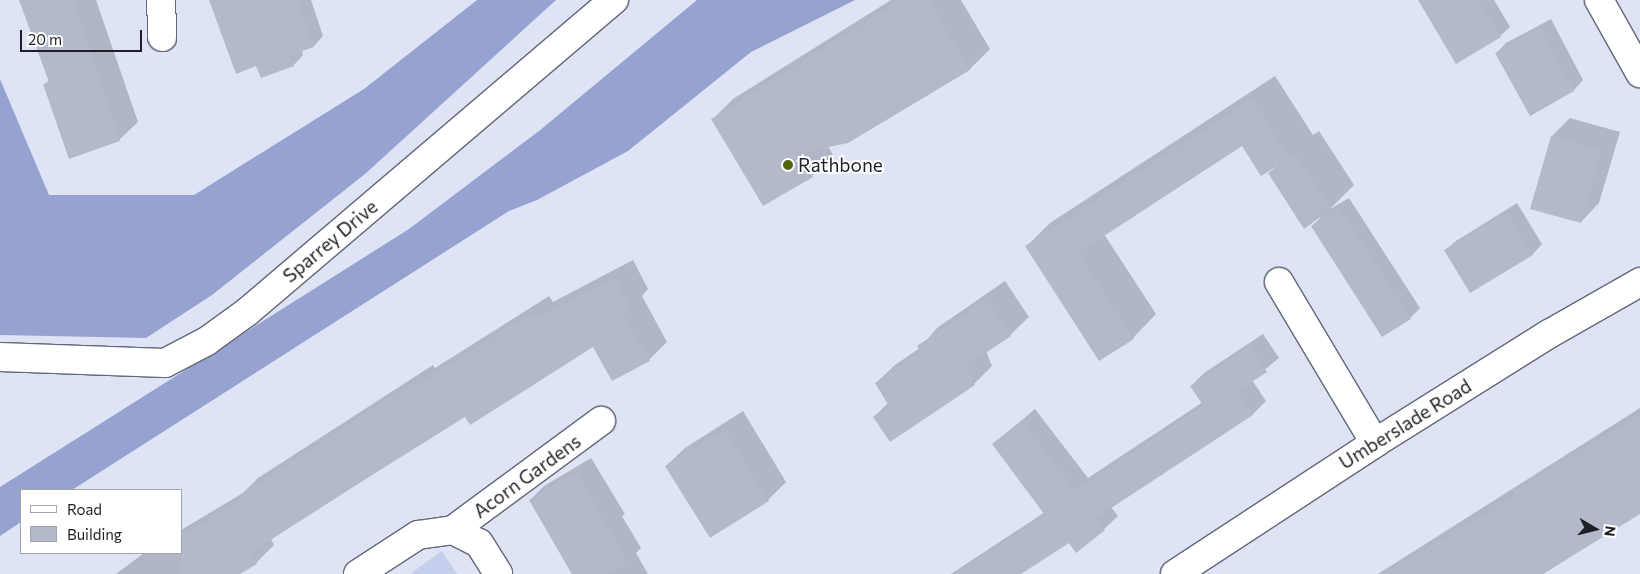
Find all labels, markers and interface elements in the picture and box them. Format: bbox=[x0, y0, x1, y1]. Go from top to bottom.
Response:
scale bar bbox=[22, 20, 145, 52]
text: 20 m bbox=[28, 30, 62, 48]
place label: Rathbone bbox=[798, 154, 883, 176]
marker: Rathbone bbox=[782, 159, 794, 171]
street label: Sparrey Drive bbox=[278, 195, 382, 287]
street label: Umberslade Road bbox=[1335, 374, 1475, 474]
street label: Acorn Gardens bbox=[469, 429, 585, 523]
legend bbox=[20, 489, 182, 554]
text: Road bbox=[67, 500, 102, 518]
north arrow bbox=[1570, 504, 1620, 554]
text: Building bbox=[67, 525, 122, 543]
text: N bbox=[1601, 525, 1619, 538]

